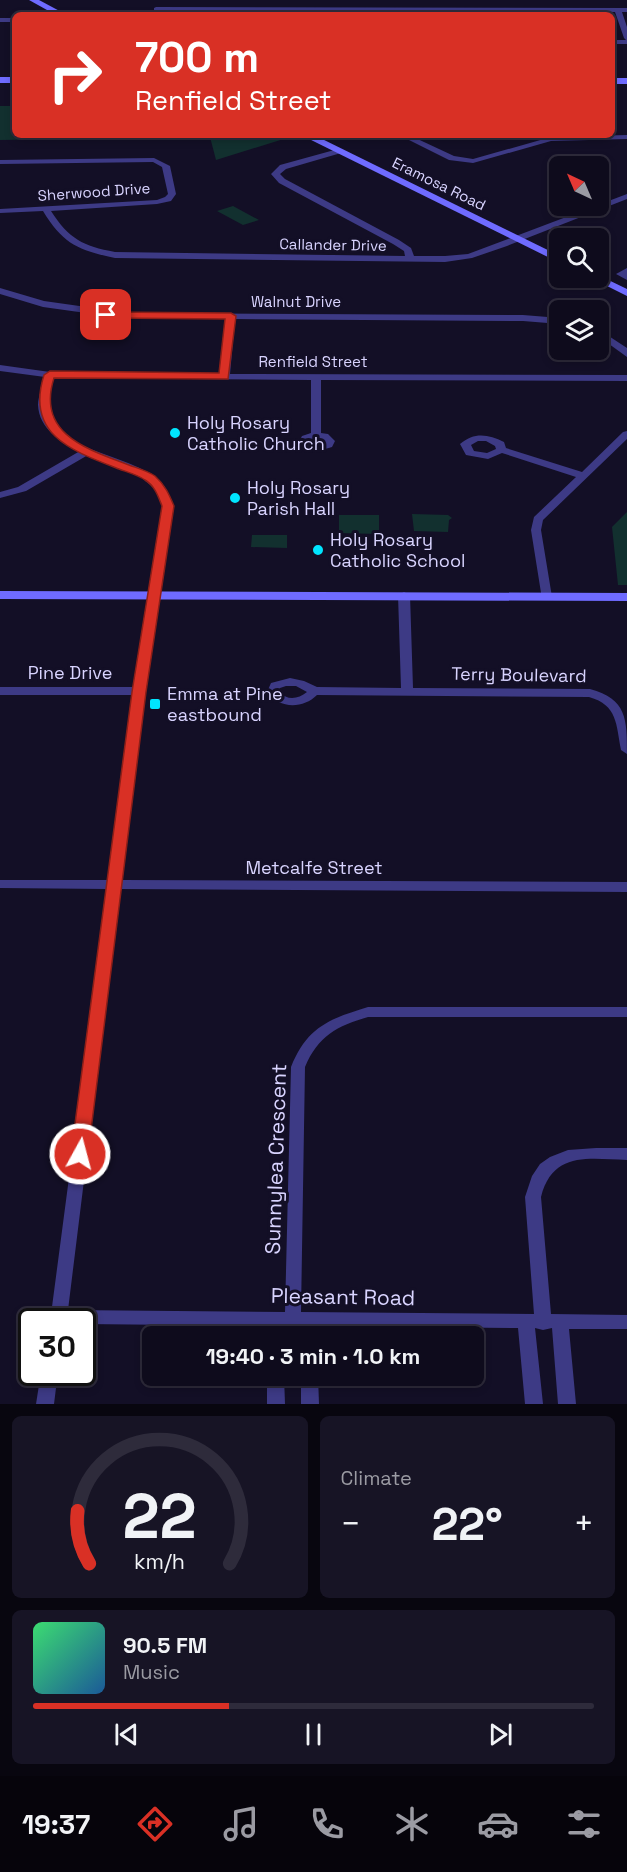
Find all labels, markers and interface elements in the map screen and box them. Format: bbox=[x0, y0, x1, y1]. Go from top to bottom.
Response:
text: 700 m bbox=[135, 31, 259, 84]
icon: right bbox=[36, 36, 114, 114]
text: Renfield Street bbox=[135, 83, 332, 118]
street label: Eramosa Road bbox=[389, 153, 489, 214]
north arrow bbox=[549, 156, 609, 216]
map controls bbox=[549, 156, 609, 360]
street label: Sherwood Drive bbox=[37, 178, 151, 205]
button: search bbox=[549, 228, 609, 288]
street label: Callander Drive bbox=[279, 234, 387, 255]
pin bbox=[80, 289, 131, 340]
street label: Walnut Drive bbox=[251, 292, 341, 311]
icon: arrive bbox=[89, 298, 122, 331]
button: layers bbox=[549, 300, 609, 360]
street label: Renfield Street bbox=[258, 352, 368, 371]
place label: Holy Rosary Catholic Church bbox=[187, 411, 325, 455]
marker: Holy Rosary Catholic Church bbox=[168, 426, 182, 440]
place label: Holy Rosary Parish Hall bbox=[247, 476, 350, 520]
marker: Holy Rosary Parish Hall bbox=[228, 491, 242, 505]
place label: Holy Rosary Catholic School bbox=[330, 528, 465, 572]
marker: Holy Rosary Catholic School bbox=[311, 543, 325, 557]
street label: Pine Drive bbox=[28, 661, 112, 684]
street label: Terry Boulevard bbox=[451, 662, 587, 687]
place label: Emma at Pine eastbound bbox=[167, 682, 283, 726]
marker: Emma at Pine eastbound bbox=[148, 697, 162, 711]
street label: Metcalfe Street bbox=[245, 856, 383, 879]
street label: Sunnylea Crescent bbox=[259, 1063, 292, 1255]
position arrow bbox=[48, 1122, 112, 1186]
street label: Pleasant Road bbox=[271, 1282, 415, 1311]
speed limit sign: 30 bbox=[18, 1308, 96, 1386]
text: 19:40 · 3 min · 1.0 km bbox=[206, 1342, 420, 1370]
text: Climate bbox=[341, 1465, 412, 1491]
text: 22 bbox=[123, 1477, 197, 1556]
text: 22° bbox=[432, 1496, 503, 1553]
text: − bbox=[341, 1503, 361, 1545]
text: + bbox=[574, 1503, 594, 1545]
text: km/h bbox=[134, 1548, 185, 1575]
text: 90.5 FM bbox=[123, 1631, 207, 1659]
text: Music bbox=[123, 1659, 180, 1685]
icon: previous bbox=[110, 1718, 143, 1751]
icon: pause bbox=[297, 1718, 330, 1751]
icon: next bbox=[484, 1718, 517, 1751]
icon: directions bbox=[134, 1803, 176, 1845]
icon: music bbox=[220, 1803, 262, 1845]
icon: phone bbox=[306, 1803, 348, 1845]
icon: climate bbox=[391, 1803, 433, 1845]
icon: car bbox=[477, 1803, 519, 1845]
icon: filters bbox=[563, 1803, 605, 1845]
text: 19:37 bbox=[22, 1807, 90, 1842]

